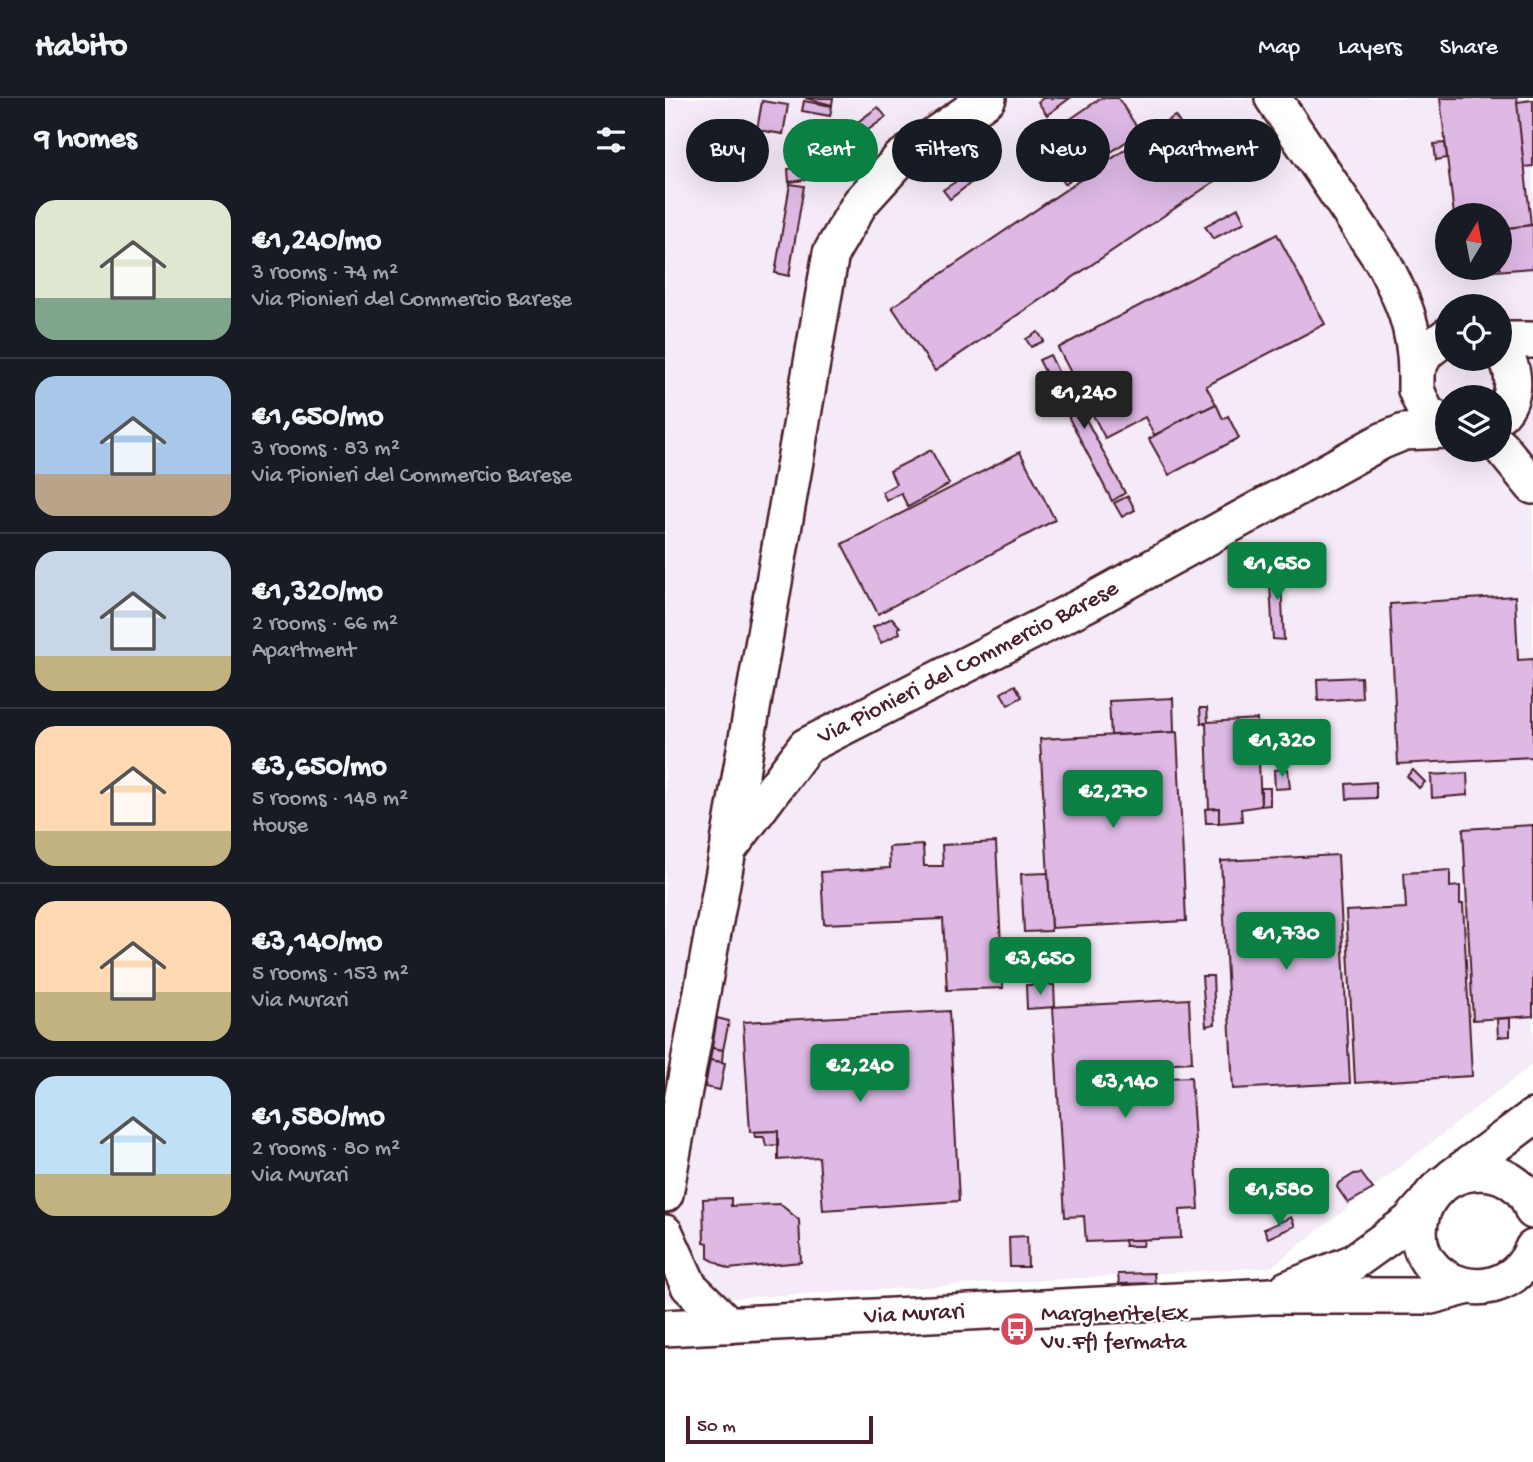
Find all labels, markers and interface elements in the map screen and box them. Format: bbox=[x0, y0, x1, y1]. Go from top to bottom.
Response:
text: Habito bbox=[35, 29, 127, 67]
text: Map bbox=[1258, 34, 1300, 63]
text: Layers bbox=[1338, 34, 1402, 63]
text: Share bbox=[1440, 34, 1498, 63]
chip: Buy bbox=[686, 119, 769, 182]
chip: Rent bbox=[783, 119, 878, 182]
chip: Filters bbox=[892, 119, 1002, 182]
chip: New bbox=[1016, 119, 1110, 182]
chip: Apartment bbox=[1124, 119, 1281, 182]
icon: filters bbox=[592, 121, 630, 159]
text: 9 homes bbox=[35, 123, 137, 158]
north arrow bbox=[1435, 203, 1512, 280]
map controls bbox=[1435, 203, 1512, 462]
text: €1,240/mo bbox=[252, 225, 381, 260]
icon: home bbox=[91, 228, 175, 312]
text: 3 rooms · 74 m² bbox=[252, 260, 398, 287]
text: Via Pionieri del Commercio Barese bbox=[252, 287, 572, 314]
button: locate bbox=[1435, 294, 1512, 371]
pin: €1,240 bbox=[1027, 372, 1141, 431]
text: €1,240 bbox=[1051, 380, 1117, 407]
button: layers bbox=[1435, 385, 1512, 462]
text: €1,650/mo bbox=[252, 401, 383, 436]
icon: home bbox=[91, 404, 175, 488]
text: 3 rooms · 83 m² bbox=[252, 436, 400, 463]
text: Via Pionieri del Commercio Barese bbox=[252, 463, 572, 490]
pin: €1,650 bbox=[1220, 542, 1334, 602]
text: €1,650 bbox=[1243, 551, 1311, 578]
street label: Via Pionieri del Commercio Barese bbox=[812, 574, 1125, 752]
text: €1,320/mo bbox=[252, 576, 383, 611]
icon: home bbox=[91, 579, 175, 663]
text: 2 rooms · 66 m² bbox=[252, 611, 398, 638]
text: Apartment bbox=[252, 638, 356, 665]
pin: €1,320 bbox=[1225, 720, 1339, 779]
text: €1,320 bbox=[1249, 728, 1315, 755]
text: €3,650/mo bbox=[252, 751, 387, 786]
icon: home bbox=[91, 754, 175, 838]
pin: €2,270 bbox=[1056, 770, 1170, 830]
text: €2,270 bbox=[1079, 779, 1147, 806]
text: 5 rooms · 148 m² bbox=[252, 786, 408, 813]
text: House bbox=[252, 813, 308, 840]
pin: €1,730 bbox=[1229, 912, 1343, 972]
text: €1,730 bbox=[1252, 921, 1320, 948]
text: €3,140/mo bbox=[252, 926, 382, 961]
icon: home bbox=[91, 929, 175, 1013]
pin: €3,650 bbox=[983, 937, 1097, 997]
text: €3,650 bbox=[1005, 946, 1075, 973]
text: 5 rooms · 153 m² bbox=[252, 961, 409, 988]
text: Via Murari bbox=[252, 988, 349, 1015]
pin: €2,240 bbox=[803, 1044, 917, 1104]
text: €2,240 bbox=[826, 1053, 894, 1080]
pin: €3,140 bbox=[1068, 1060, 1182, 1120]
text: €3,140 bbox=[1092, 1069, 1158, 1096]
text: €1,580/mo bbox=[252, 1101, 385, 1136]
icon: home bbox=[91, 1104, 175, 1188]
text: 2 rooms · 80 m² bbox=[252, 1136, 400, 1163]
text: Via Murari bbox=[252, 1163, 349, 1190]
pin: €1,580 bbox=[1222, 1168, 1336, 1228]
text: €1,580 bbox=[1245, 1177, 1313, 1204]
street label: Via Murari bbox=[862, 1298, 966, 1332]
place label: Margherite(Ex Vv.Ff) fermata bbox=[1040, 1301, 1189, 1358]
bus stop icon: Margherite(Ex Vv.Ff) fermata bbox=[998, 1310, 1036, 1348]
scale bar bbox=[686, 1413, 873, 1445]
text: 50 m bbox=[697, 1416, 736, 1439]

